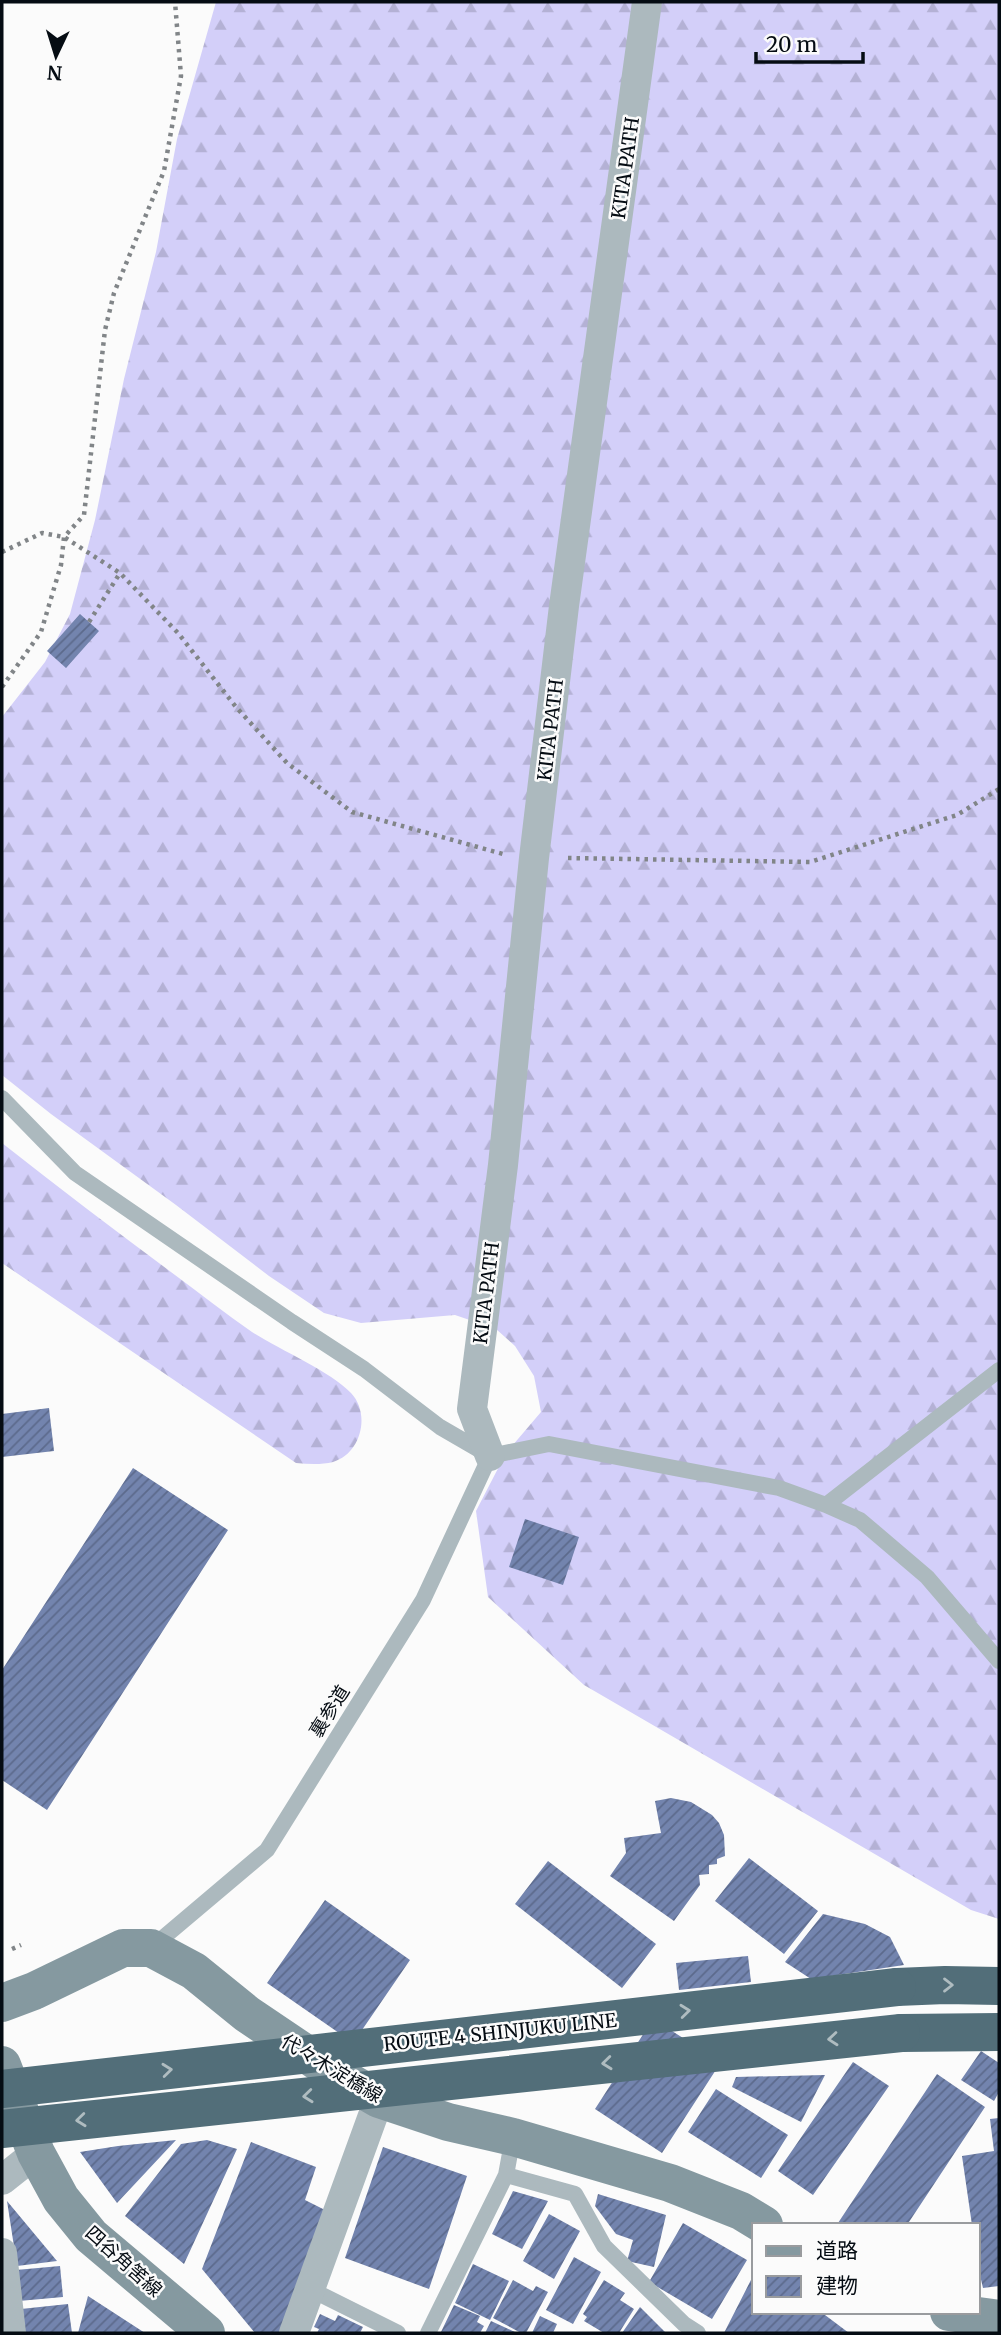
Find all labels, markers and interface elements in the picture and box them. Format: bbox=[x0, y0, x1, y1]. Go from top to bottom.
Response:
north arrow bbox=[21, 21, 91, 91]
scale bar bbox=[756, 21, 863, 65]
text: 20 m bbox=[766, 31, 818, 58]
text: N bbox=[46, 60, 63, 85]
street label: KITA PATH bbox=[606, 115, 644, 221]
street label: KITA PATH bbox=[532, 678, 568, 782]
street label: KITA PATH bbox=[468, 1241, 504, 1345]
street label: 裏参道 bbox=[304, 1680, 354, 1742]
one-way arrow bbox=[943, 1977, 954, 1993]
one-way arrow bbox=[679, 2004, 691, 2019]
street label: ROUTE 4 SHINJUKU LINE bbox=[382, 2008, 618, 2056]
street label: 代々木淀橋線 bbox=[277, 2028, 387, 2108]
one-way arrow bbox=[827, 2031, 838, 2046]
one-way arrow bbox=[601, 2056, 613, 2071]
one-way arrow bbox=[162, 2063, 173, 2078]
one-way arrow bbox=[302, 2088, 313, 2103]
one-way arrow bbox=[76, 2113, 87, 2128]
street label: 四谷角筈線 bbox=[81, 2220, 167, 2302]
legend bbox=[752, 2223, 980, 2314]
text: 道路 bbox=[816, 2237, 858, 2264]
text: 建物 bbox=[816, 2272, 858, 2299]

